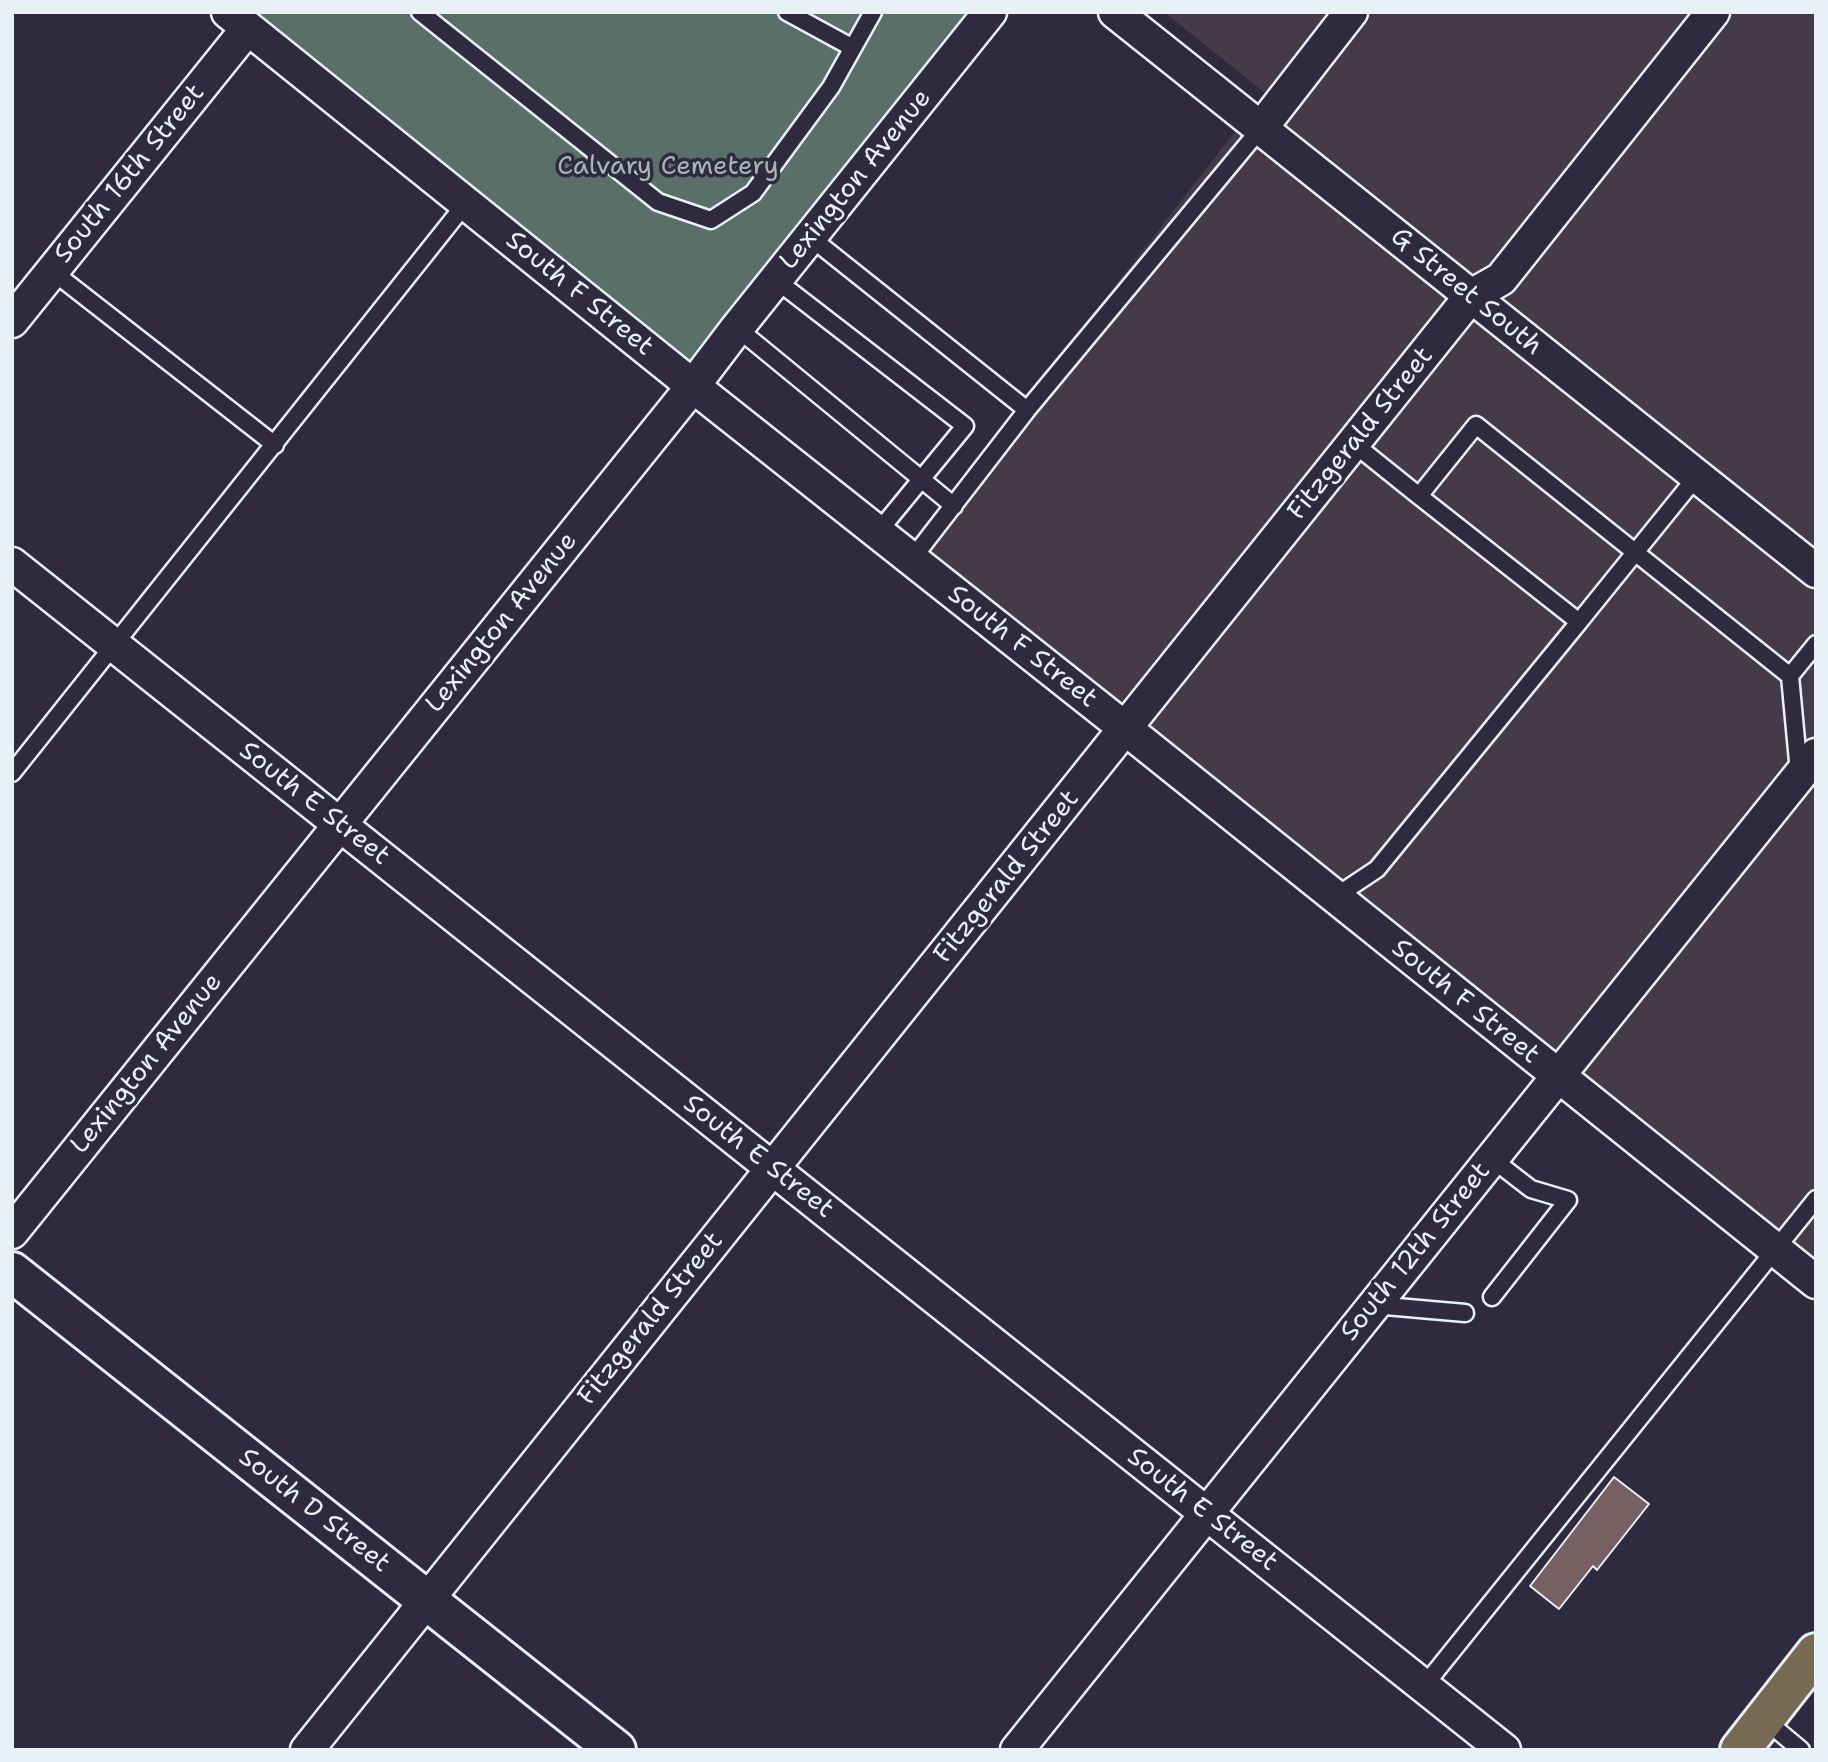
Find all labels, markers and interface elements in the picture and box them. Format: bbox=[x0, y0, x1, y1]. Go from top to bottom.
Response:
street label: South 16th Street bbox=[48, 78, 212, 270]
street label: Lexington Avenue bbox=[774, 83, 938, 277]
park label: Calvary Cemetery bbox=[557, 151, 779, 183]
street label: G Street South bbox=[1384, 221, 1548, 363]
street label: South F Street bbox=[499, 225, 659, 363]
street label: Fitzgerald Street bbox=[1282, 341, 1440, 527]
street label: Lexington Avenue bbox=[420, 526, 584, 720]
street label: South F Street bbox=[941, 579, 1103, 715]
street label: South E Street bbox=[233, 736, 395, 872]
street label: Fitzgerald Street bbox=[928, 784, 1086, 970]
street label: South F Street bbox=[1385, 933, 1545, 1071]
street label: Lexington Avenue bbox=[65, 967, 229, 1161]
street label: South E Street bbox=[677, 1089, 839, 1225]
street label: South 12th Street bbox=[1335, 1157, 1497, 1347]
street label: Fitzgerald Street bbox=[572, 1226, 730, 1412]
street label: South D Street bbox=[232, 1442, 396, 1580]
street label: South E Street bbox=[1121, 1442, 1283, 1578]

